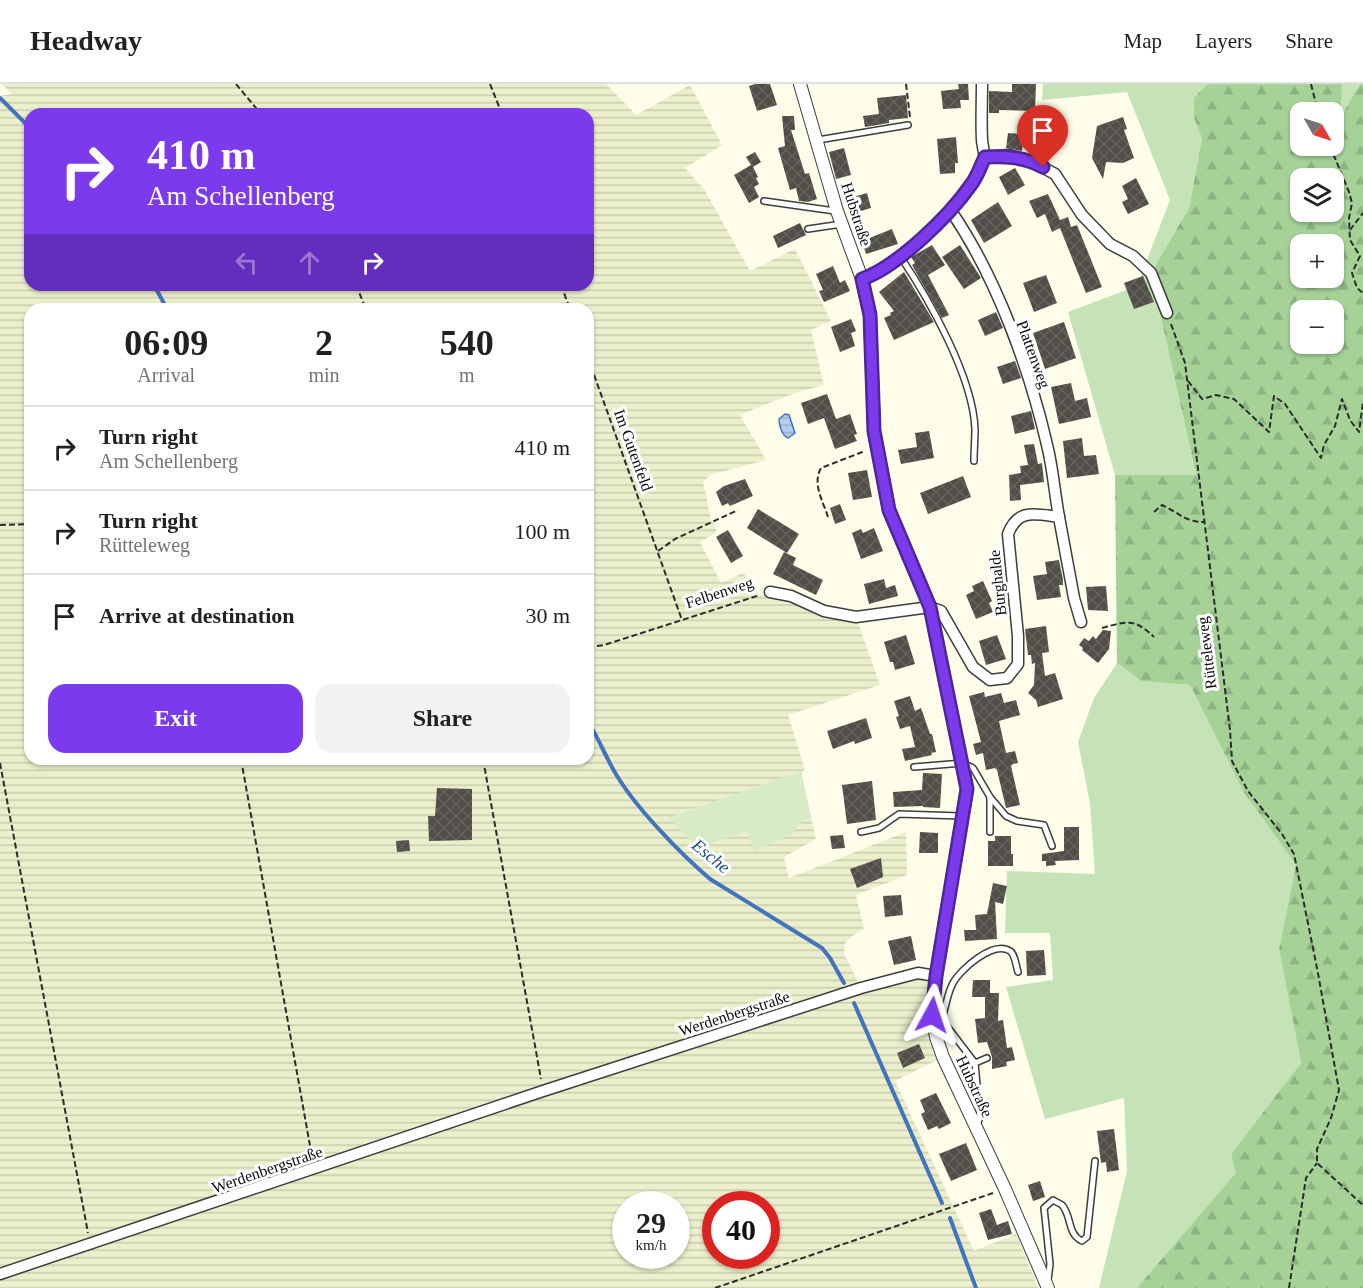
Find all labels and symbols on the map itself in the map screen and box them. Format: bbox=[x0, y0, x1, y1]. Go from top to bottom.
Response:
north arrow bbox=[1290, 102, 1344, 156]
pin bbox=[1017, 105, 1068, 167]
street label: Hubstraße bbox=[838, 180, 875, 248]
street label: Plattenweg bbox=[1012, 318, 1054, 391]
street label: Im Gutenfeld bbox=[611, 407, 656, 493]
street label: Burghalde bbox=[986, 549, 1010, 617]
street label: Felbenweg bbox=[683, 574, 755, 612]
street label: Rütteleweg bbox=[1194, 616, 1220, 690]
water label: Esche bbox=[687, 834, 734, 877]
position arrow bbox=[900, 983, 964, 1047]
street label: Werdenbergstraße bbox=[677, 988, 792, 1040]
street label: Hubstraße bbox=[953, 1053, 996, 1120]
street label: Werdenbergstraße bbox=[210, 1143, 325, 1197]
speed limit sign: 40 bbox=[702, 1191, 780, 1269]

